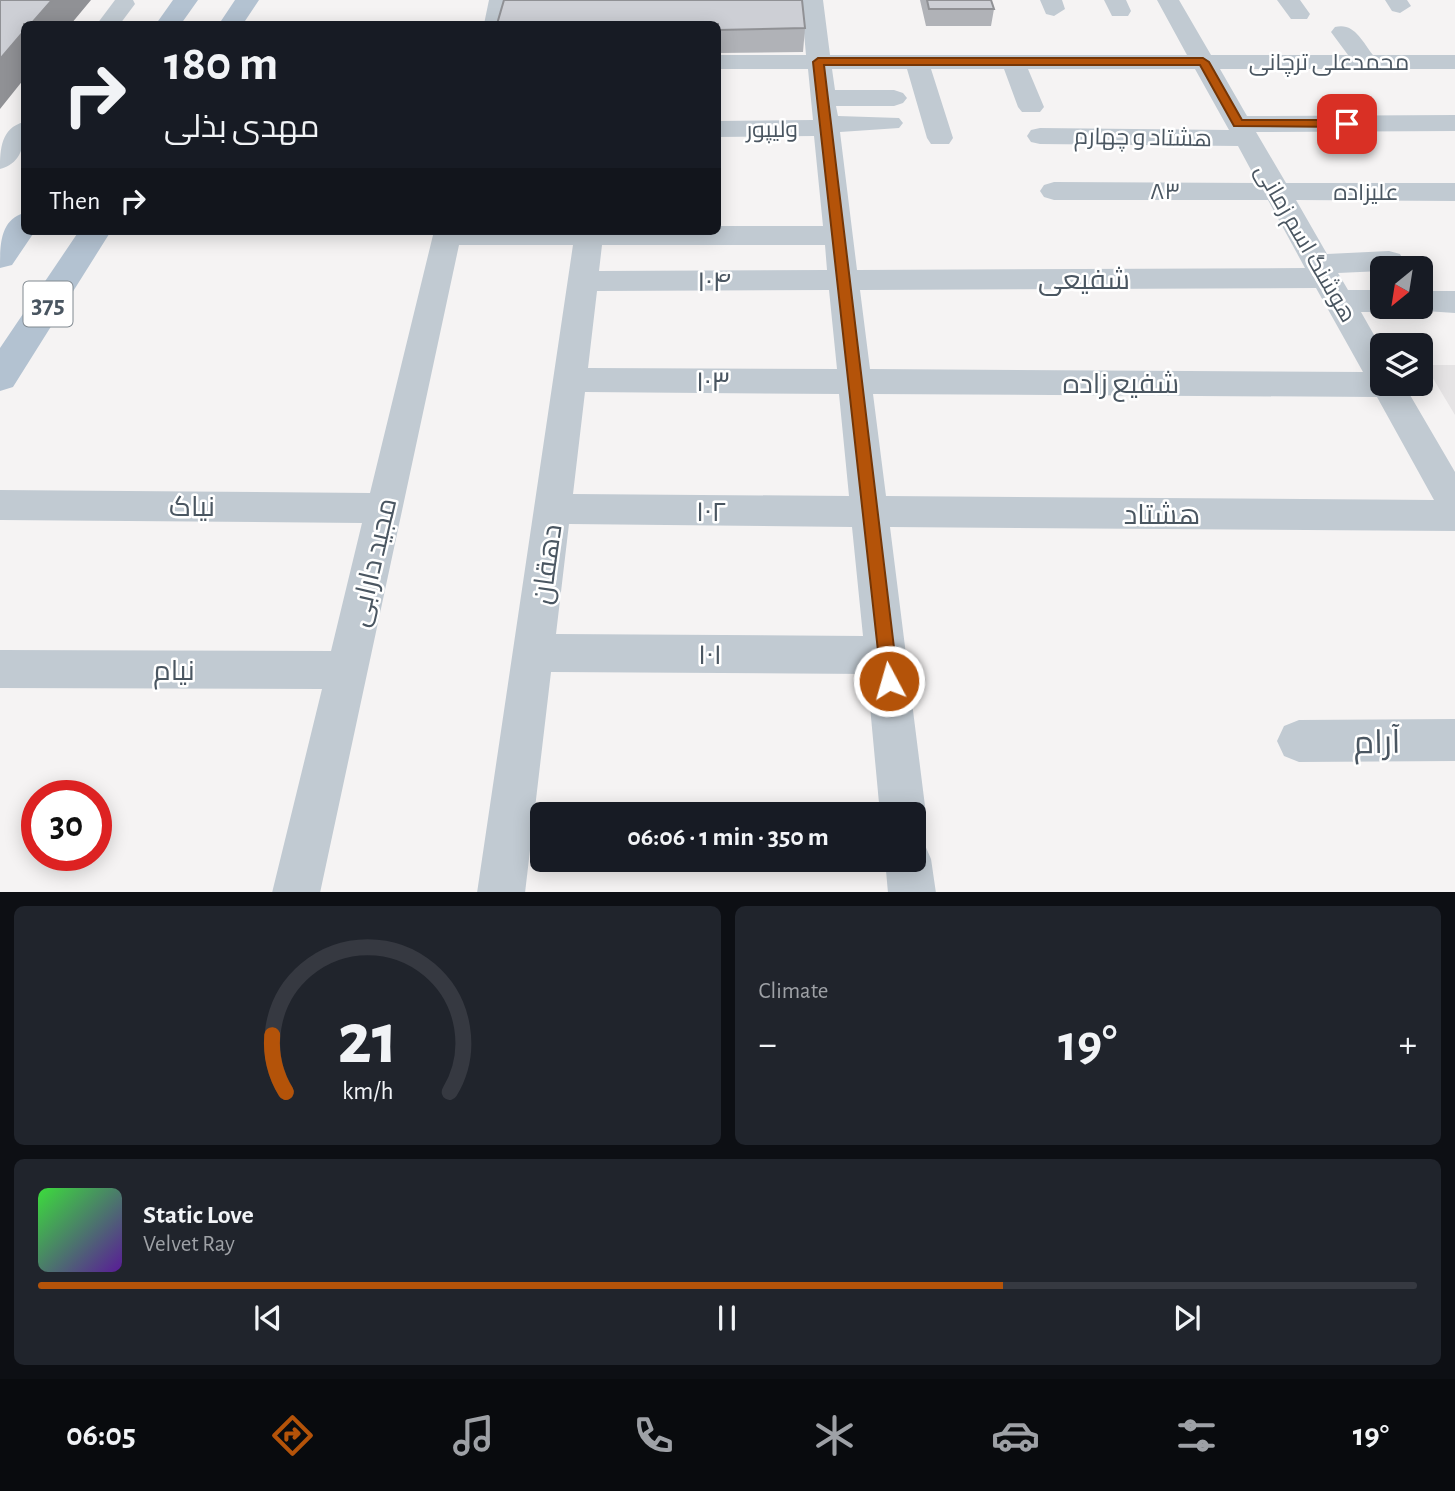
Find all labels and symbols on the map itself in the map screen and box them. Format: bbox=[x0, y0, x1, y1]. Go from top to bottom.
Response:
street label: محمدعلی ترچانی bbox=[1249, 52, 1409, 77]
pin bbox=[1317, 94, 1377, 154]
street label: ولیپور bbox=[744, 119, 798, 143]
street label: هشتاد و چهارم bbox=[1074, 125, 1212, 154]
street label: هوشنگ اسم زمانی bbox=[1248, 160, 1360, 328]
street label: ۸۳ bbox=[1150, 181, 1180, 204]
street label: علیزاده bbox=[1333, 182, 1399, 205]
north arrow bbox=[1370, 256, 1433, 318]
street label: شفیعی bbox=[1038, 266, 1130, 296]
street label: ۱۰۴ bbox=[697, 269, 731, 297]
road number: 375 bbox=[23, 282, 72, 326]
street label: ۱۰۳ bbox=[696, 369, 730, 397]
street label: شفیع زاده bbox=[1063, 370, 1179, 402]
street label: نیاک bbox=[169, 494, 215, 522]
street label: مجید دارابی bbox=[346, 496, 403, 630]
street label: ۱۰۲ bbox=[696, 499, 726, 527]
street label: هشتاد bbox=[1124, 501, 1200, 530]
street label: دهقان bbox=[529, 522, 568, 606]
street label: ۱۰۱ bbox=[698, 642, 722, 670]
position arrow bbox=[852, 644, 926, 718]
street label: نیام bbox=[153, 658, 195, 690]
street label: آرام bbox=[1353, 724, 1401, 764]
speed limit sign: 30 bbox=[21, 780, 112, 871]

